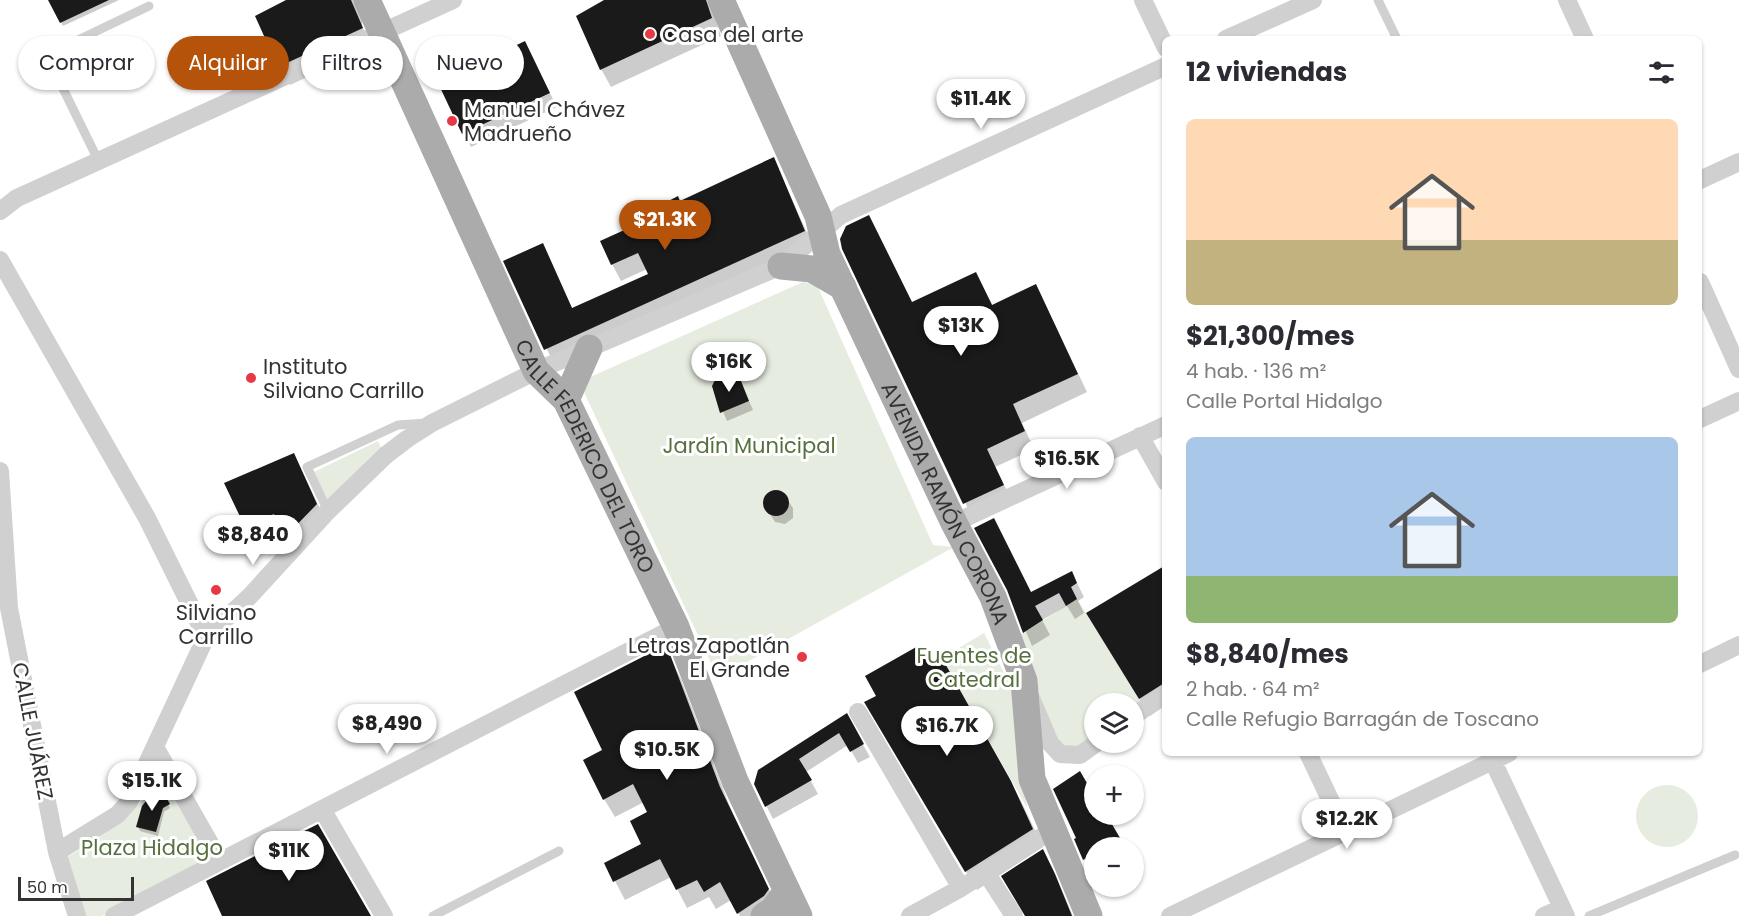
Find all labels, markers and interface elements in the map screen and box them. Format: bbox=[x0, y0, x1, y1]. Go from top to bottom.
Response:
place label: Casa del arte bbox=[662, 20, 804, 49]
marker: Casa del arte bbox=[643, 27, 657, 41]
chip: Comprar bbox=[18, 36, 155, 90]
chip: Alquilar bbox=[167, 36, 289, 90]
chip: Filtros bbox=[301, 36, 403, 90]
chip: Nuevo bbox=[415, 36, 524, 90]
text: 12 viviendas bbox=[1186, 54, 1347, 90]
icon: filters bbox=[1645, 56, 1678, 89]
pin: $11.4K bbox=[932, 79, 1030, 130]
text: $11.4K bbox=[950, 84, 1012, 112]
place label: Manuel Chávez Madrueño bbox=[464, 95, 625, 148]
marker: Manuel Chávez Madrueño bbox=[445, 114, 459, 128]
icon: home bbox=[1378, 158, 1486, 266]
pin: $21.3K bbox=[616, 200, 714, 251]
text: $21.3K bbox=[633, 205, 697, 233]
pin: $13K bbox=[925, 306, 997, 357]
text: $13K bbox=[938, 311, 984, 339]
text: $21,300/mes bbox=[1186, 318, 1355, 354]
street label: CALLE FEDERICO DEL TORO bbox=[509, 334, 662, 578]
pin: $16K bbox=[693, 342, 765, 393]
text: $16K bbox=[705, 347, 753, 375]
place label: Instituto Silviano Carrillo bbox=[263, 352, 424, 405]
text: 4 hab. · 136 m² bbox=[1186, 357, 1326, 385]
marker: Instituto Silviano Carrillo bbox=[244, 371, 258, 385]
street label: AVENIDA RAMÓN CORONA bbox=[875, 377, 1016, 629]
text: Calle Portal Hidalgo bbox=[1186, 387, 1382, 415]
park label: Jardín Municipal bbox=[662, 431, 836, 460]
pin: $16.5K bbox=[1018, 439, 1116, 490]
text: $16.5K bbox=[1034, 444, 1100, 472]
icon: home bbox=[1378, 476, 1486, 584]
pin: $8,840 bbox=[204, 515, 302, 566]
text: $8,840 bbox=[217, 520, 289, 548]
marker: Silviano Carrillo bbox=[209, 583, 223, 597]
place label: Silviano Carrillo bbox=[176, 598, 256, 651]
place label: Letras Zapotlán El Grande bbox=[628, 631, 790, 684]
text: $8,840/mes bbox=[1186, 636, 1349, 672]
park label: Fuentes de Catedral bbox=[917, 641, 1031, 694]
marker: Letras Zapotlán El Grande bbox=[795, 650, 809, 664]
street label: CALLE JUÁREZ bbox=[5, 660, 61, 802]
text: 2 hab. · 64 m² bbox=[1186, 675, 1320, 703]
map controls bbox=[1084, 693, 1144, 897]
button: layers bbox=[1084, 693, 1144, 753]
pin: $8,490 bbox=[338, 704, 436, 755]
text: Calle Refugio Barragán de Toscano bbox=[1186, 705, 1539, 733]
pin: $16.7K bbox=[898, 706, 996, 757]
text: $8,490 bbox=[352, 709, 422, 737]
text: $16.7K bbox=[915, 711, 979, 739]
pin: $10.5K bbox=[618, 730, 716, 781]
text: $10.5K bbox=[634, 735, 700, 763]
pin: $15.1K bbox=[103, 761, 201, 812]
button: + bbox=[1084, 765, 1144, 825]
text: $15.1K bbox=[122, 766, 182, 794]
pin: $12.2K bbox=[1298, 799, 1396, 850]
text: $12.2K bbox=[1315, 804, 1379, 832]
pin: $11K bbox=[253, 831, 325, 882]
park label: Plaza Hidalgo bbox=[81, 833, 223, 862]
text: $11K bbox=[268, 836, 310, 864]
button: − bbox=[1084, 837, 1144, 897]
scale bar bbox=[18, 874, 134, 902]
text: 50 m bbox=[27, 876, 68, 899]

